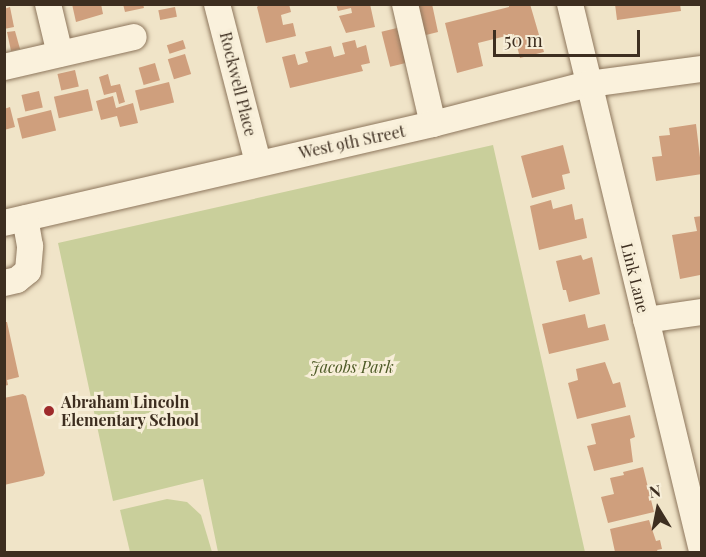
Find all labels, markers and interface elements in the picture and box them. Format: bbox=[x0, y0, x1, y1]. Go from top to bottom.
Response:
scale bar bbox=[496, 18, 643, 56]
text: 50 m bbox=[504, 28, 543, 52]
street label: Rockwell Place bbox=[216, 30, 260, 138]
street label: West 9th Street bbox=[297, 121, 407, 163]
street label: Link Lane bbox=[617, 241, 653, 315]
park label: Jacobs Park bbox=[310, 357, 394, 377]
place label: Abraham Lincoln Elementary School bbox=[61, 392, 200, 430]
marker: Abraham Lincoln Elementary School bbox=[42, 404, 56, 418]
north arrow bbox=[628, 479, 688, 539]
text: N bbox=[647, 479, 662, 502]

